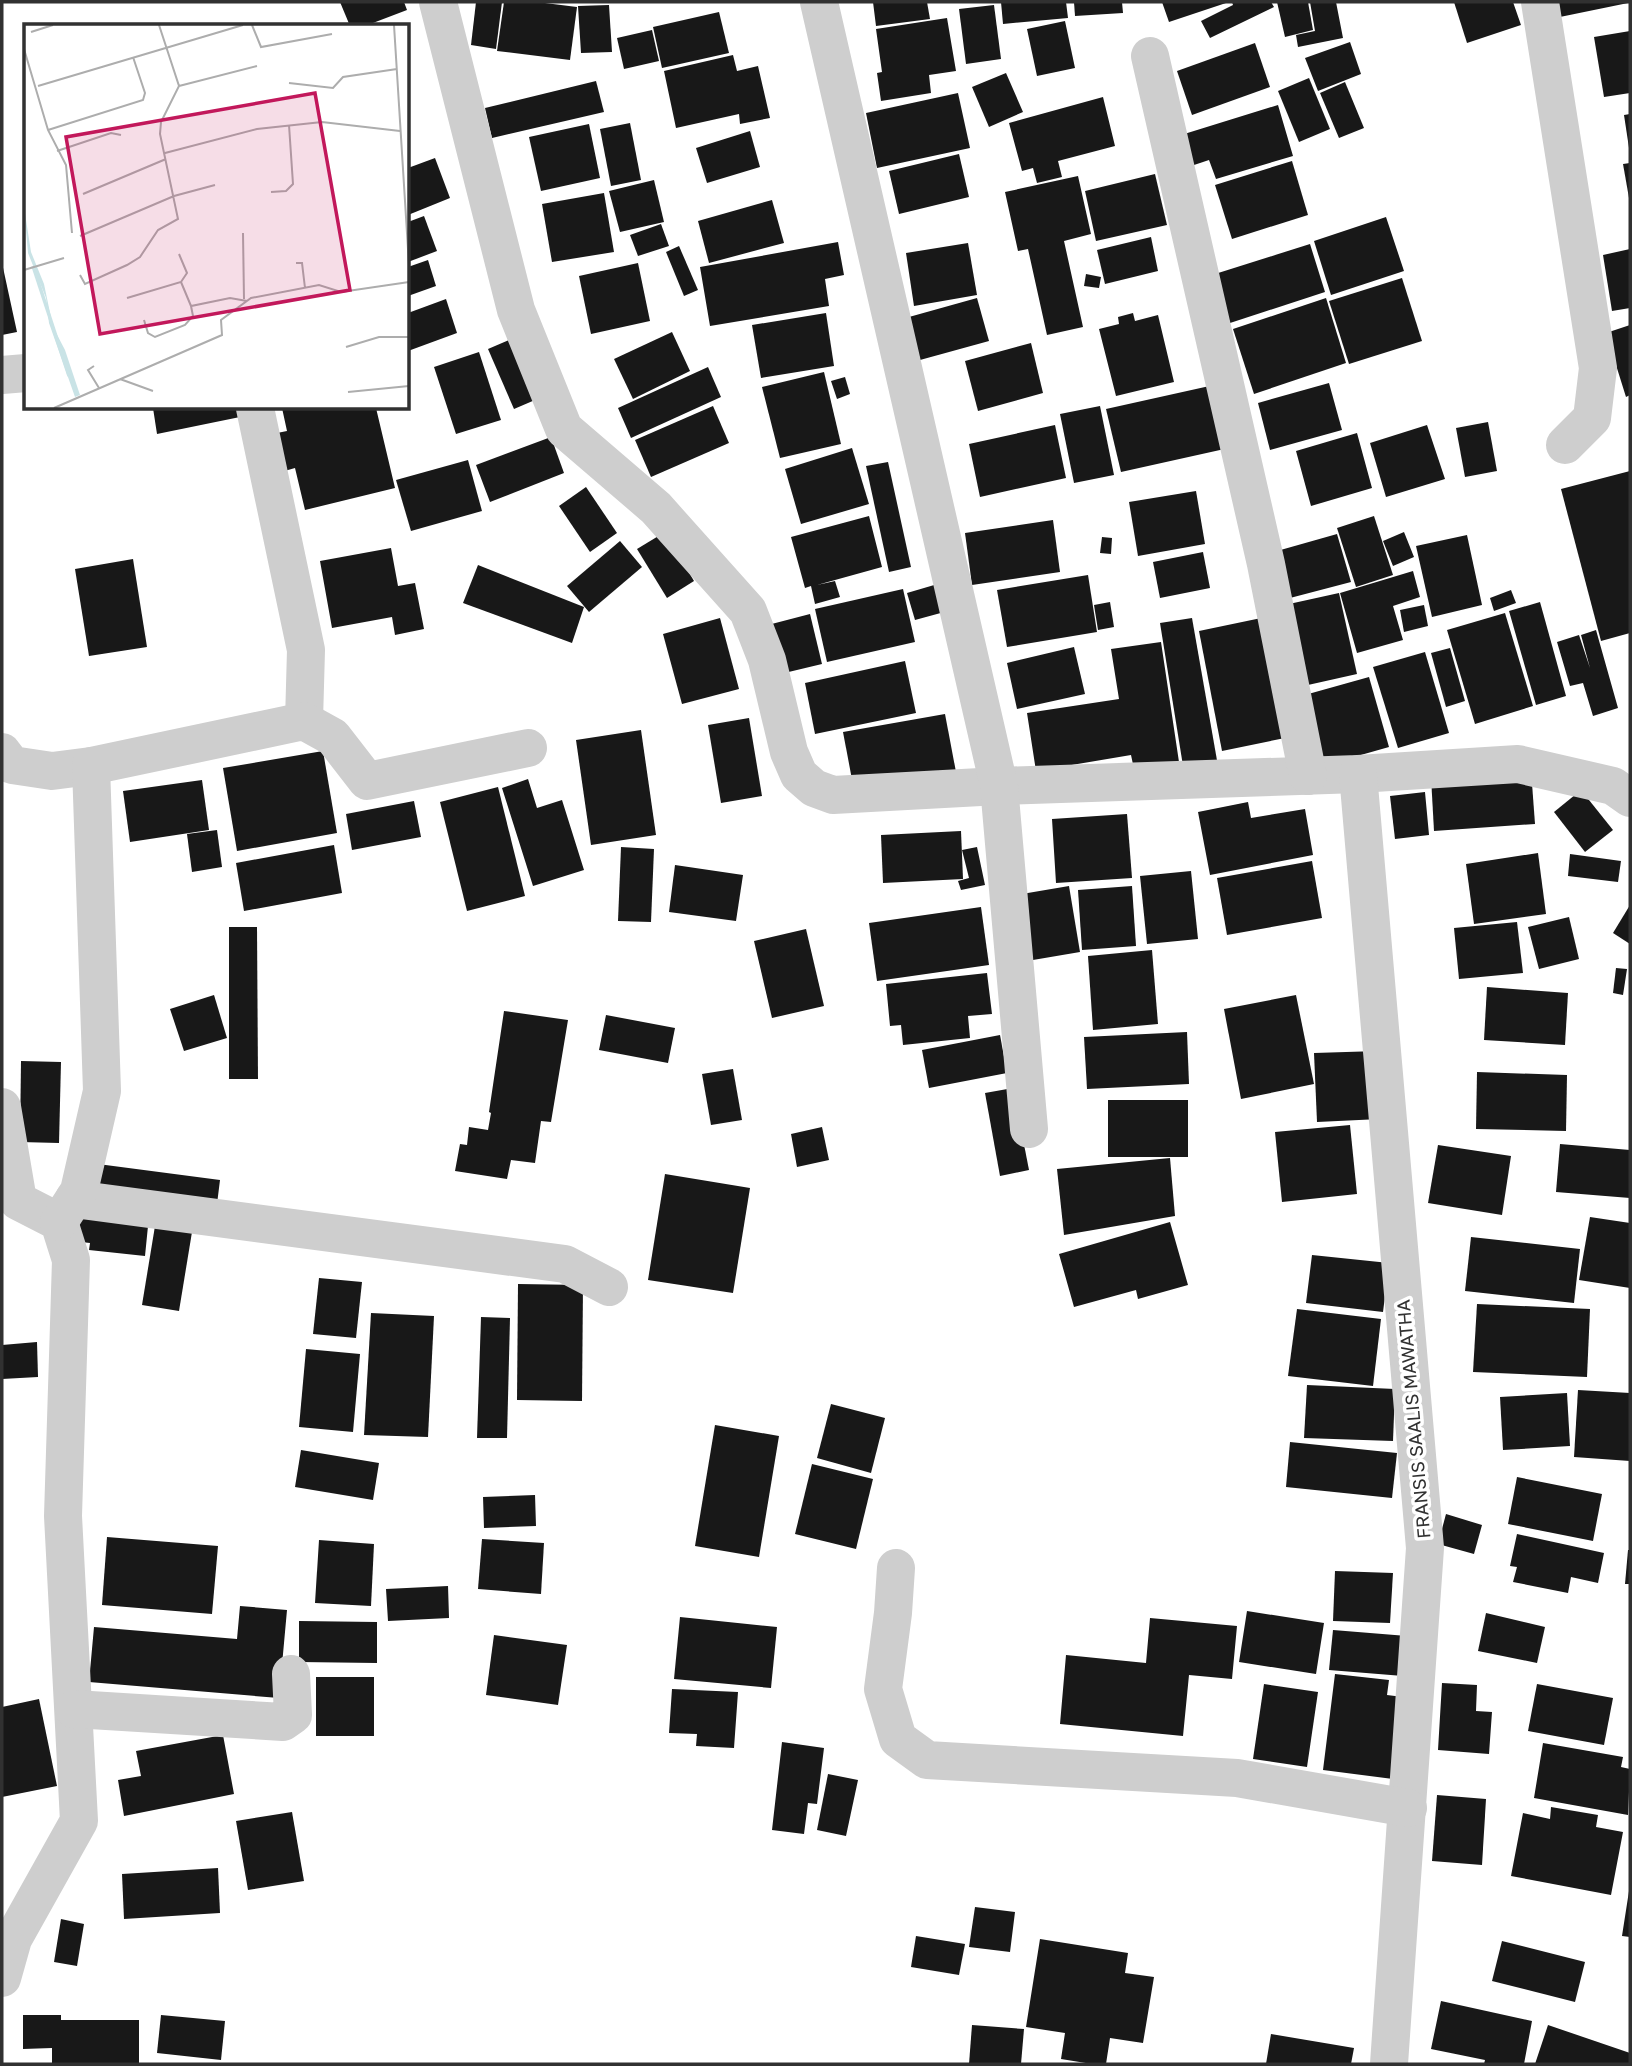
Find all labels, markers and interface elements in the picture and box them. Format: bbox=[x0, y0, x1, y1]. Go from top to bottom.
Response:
inset map bbox=[24, 24, 410, 410]
street label: FRANSIS SAALIS MAWATHA bbox=[1392, 1299, 1434, 1539]

